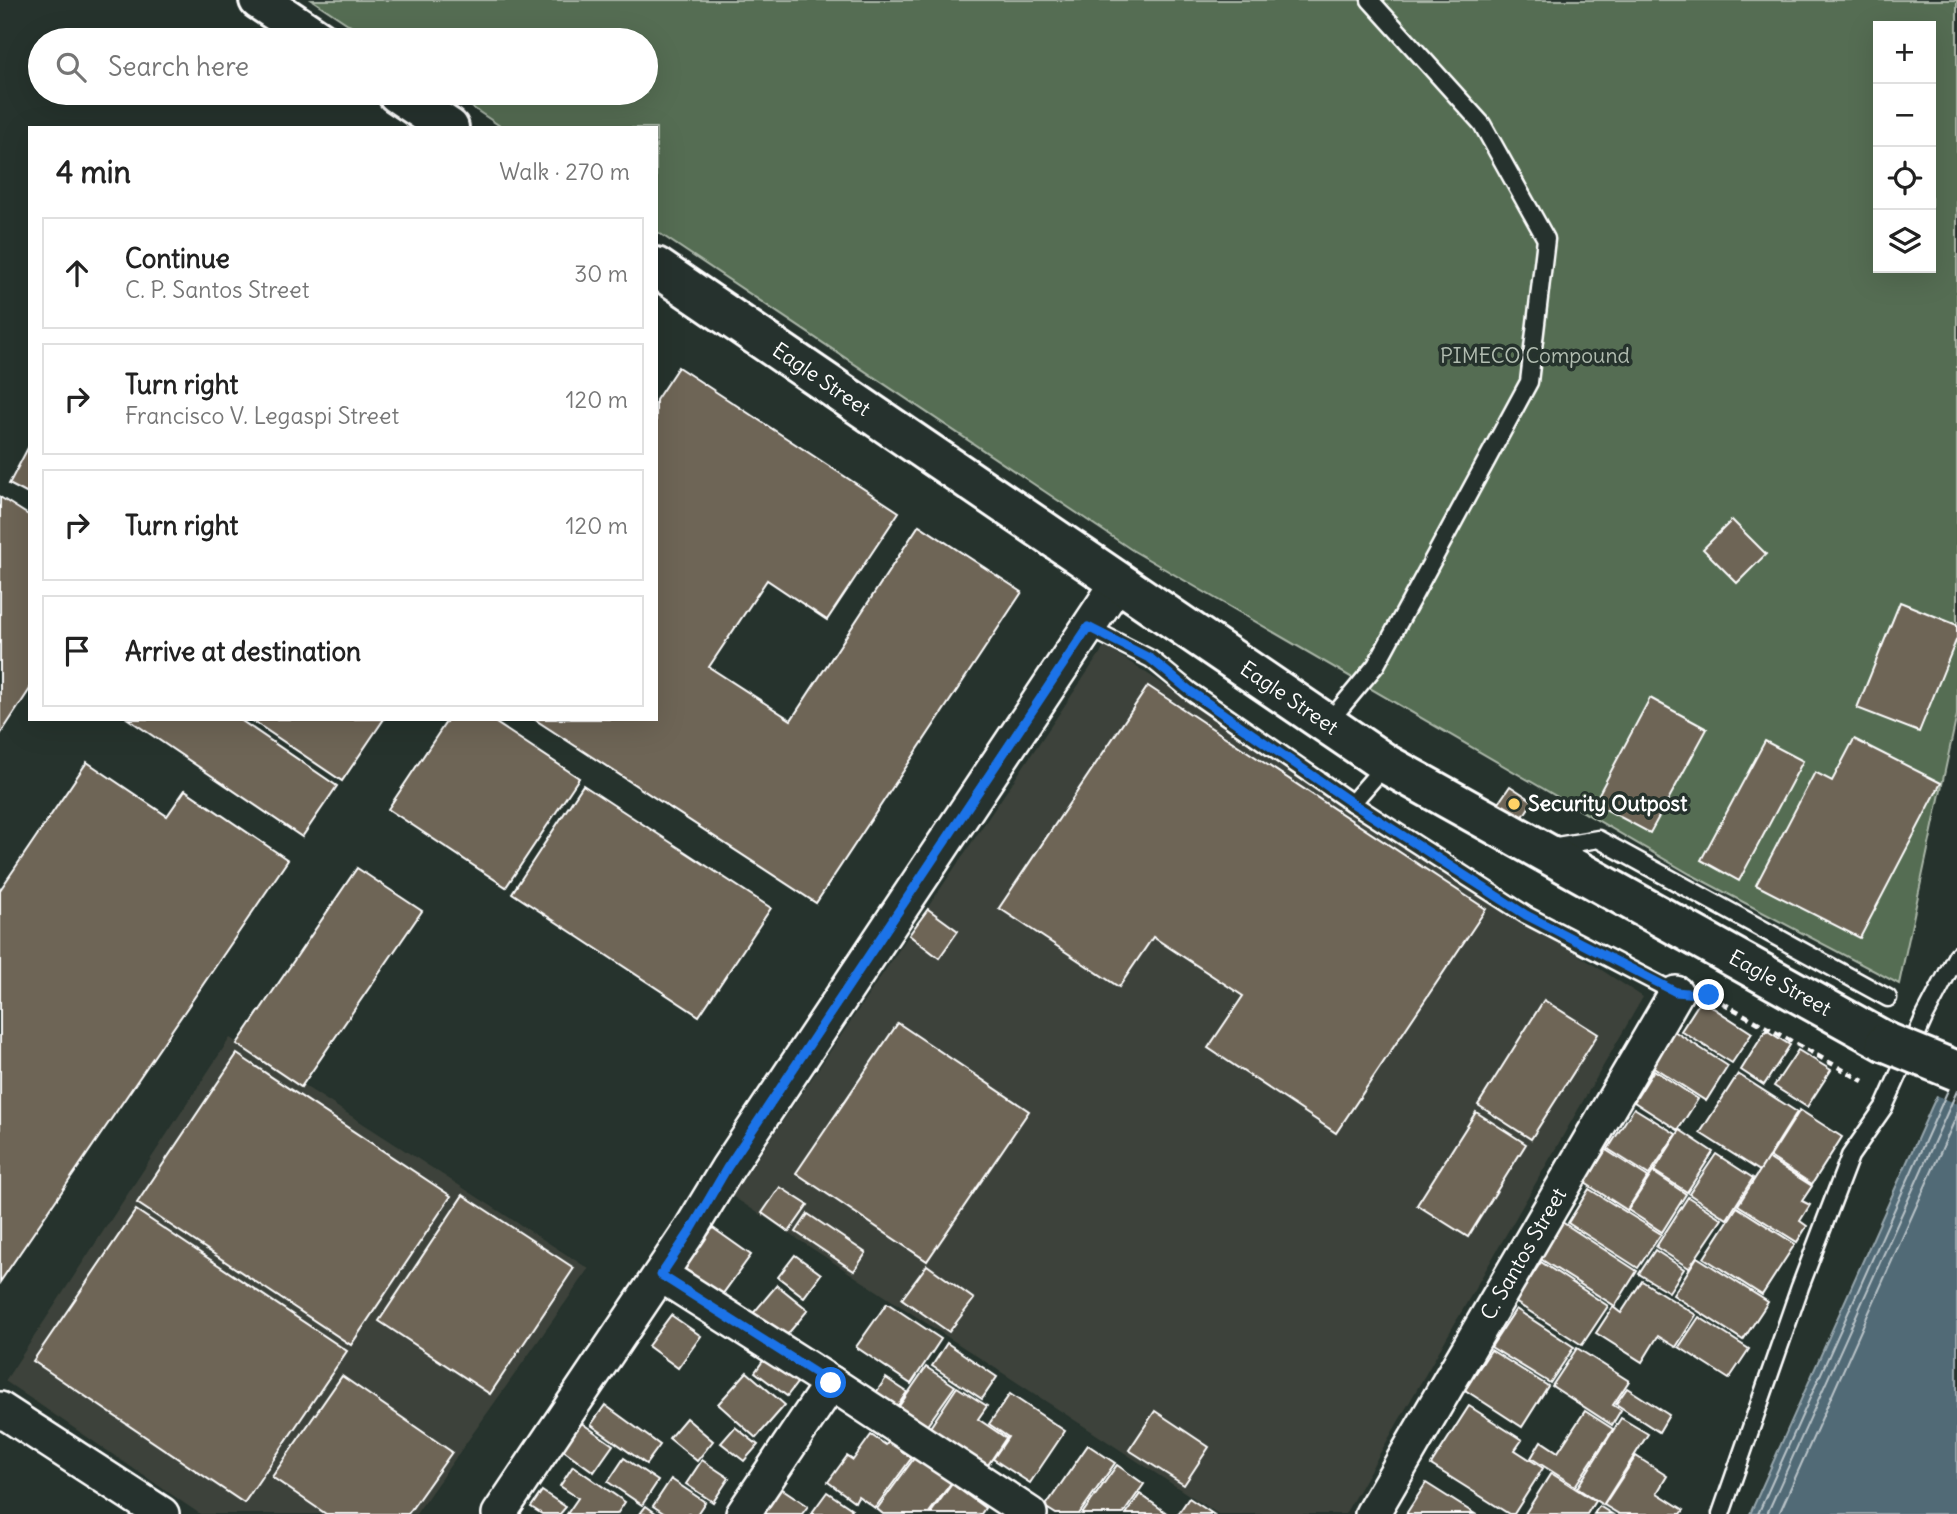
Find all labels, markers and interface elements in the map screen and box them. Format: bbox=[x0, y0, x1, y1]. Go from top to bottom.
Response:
map controls bbox=[1873, 21, 1936, 273]
button: + bbox=[1873, 21, 1936, 84]
search box bbox=[28, 28, 658, 105]
icon: search bbox=[52, 48, 90, 86]
text: Search here bbox=[108, 50, 249, 83]
button: − bbox=[1873, 84, 1936, 147]
button: locate bbox=[1873, 147, 1936, 210]
text: 4 min bbox=[56, 153, 131, 191]
text: Walk · 270 m bbox=[499, 157, 630, 186]
button: layers bbox=[1873, 210, 1936, 273]
text: Continue bbox=[125, 242, 230, 275]
icon: ahead bbox=[58, 254, 96, 292]
text: 30 m bbox=[574, 259, 628, 288]
text: C. P. Santos Street bbox=[125, 275, 309, 304]
street label: Eagle Street bbox=[767, 336, 876, 422]
park label: PIMECO Compound bbox=[1440, 342, 1630, 369]
text: Turn right bbox=[125, 368, 238, 401]
icon: right bbox=[58, 380, 96, 418]
text: 120 m bbox=[565, 385, 628, 414]
text: Francisco V. Legaspi Street bbox=[125, 401, 399, 430]
icon: right bbox=[58, 506, 96, 544]
text: Turn right bbox=[125, 509, 238, 542]
text: 120 m bbox=[565, 511, 628, 540]
icon: arrive bbox=[58, 632, 96, 670]
text: Arrive at destination bbox=[125, 635, 361, 668]
street label: Eagle Street bbox=[1235, 655, 1344, 741]
place label: Security Outpost bbox=[1528, 790, 1688, 817]
marker: Security Outpost bbox=[1506, 796, 1522, 812]
street label: Eagle Street bbox=[1724, 943, 1836, 1022]
route end bbox=[1693, 979, 1724, 1010]
street label: C. Santos Street bbox=[1474, 1183, 1572, 1325]
route start bbox=[815, 1367, 846, 1398]

